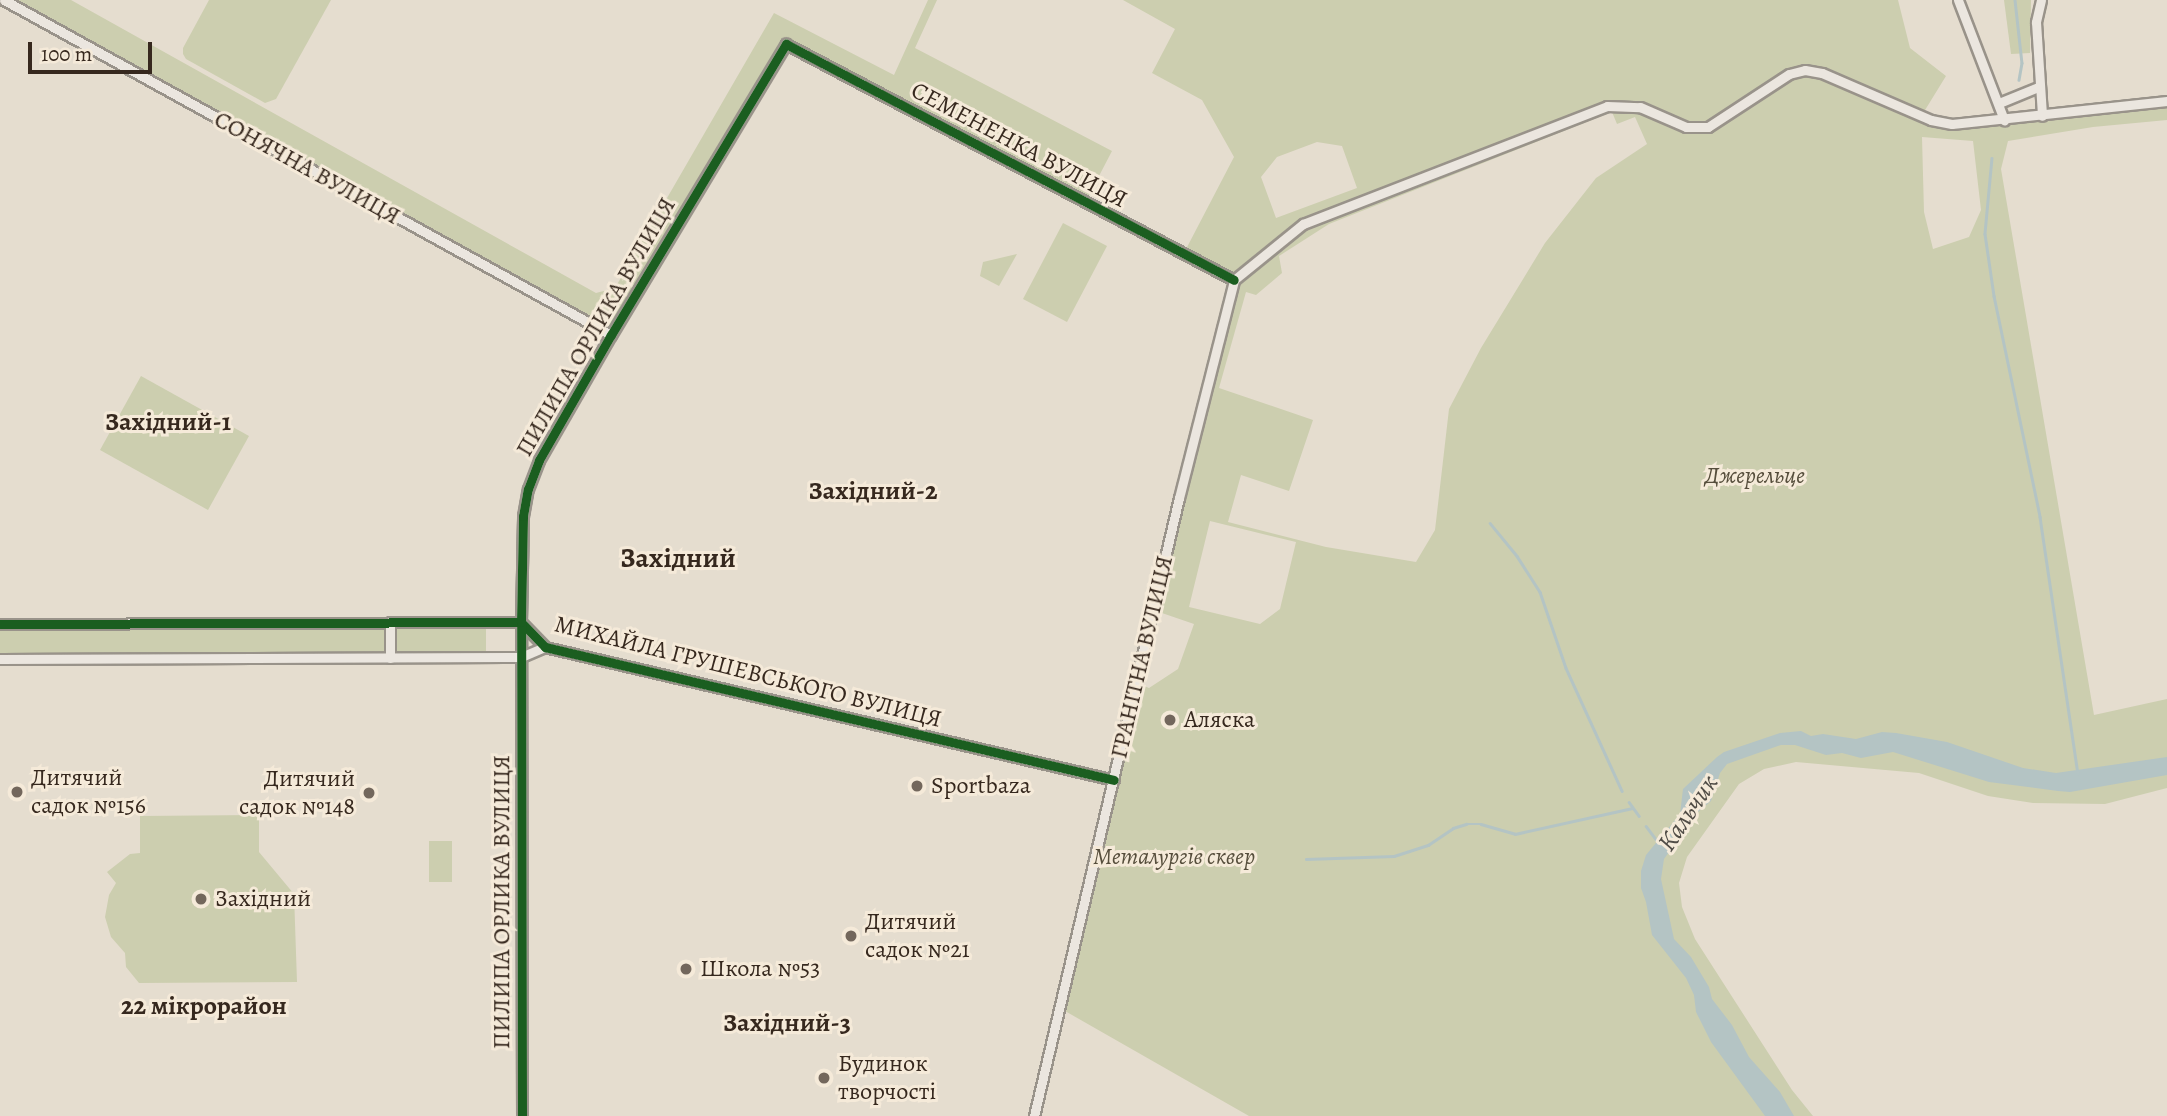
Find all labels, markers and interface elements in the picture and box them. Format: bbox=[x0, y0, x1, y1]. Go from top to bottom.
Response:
scale bar bbox=[32, 28, 156, 72]
text: 100 m bbox=[41, 40, 92, 68]
street label: СЕМЕНЕНКА ВУЛИЦЯ bbox=[906, 76, 1132, 214]
street label: СОНЯЧНА ВУЛИЦЯ bbox=[209, 105, 405, 231]
street label: ПИЛИПА ОРЛИКА ВУЛИЦЯ bbox=[510, 192, 682, 462]
district label: Західний-1 bbox=[105, 406, 231, 438]
park label: Джерельце bbox=[1705, 462, 1805, 490]
district label: Західний-2 bbox=[808, 475, 938, 507]
district label: Західний bbox=[620, 541, 736, 575]
street label: ГРАНІТНА ВУЛИЦЯ bbox=[1105, 553, 1179, 761]
street label: МИХАЙЛА ГРУШЕВСЬКОГО ВУЛИЦЯ bbox=[551, 610, 945, 734]
place label: Аляска bbox=[1184, 706, 1255, 734]
marker: Аляска bbox=[1162, 712, 1178, 728]
street label: ПИЛИПА ОРЛИКА ВУЛИЦЯ bbox=[488, 755, 516, 1049]
place label: Дитячий садок №156 bbox=[31, 764, 146, 820]
place label: Дитячий садок №148 bbox=[239, 765, 355, 821]
water label: Кальчик bbox=[1651, 769, 1725, 857]
place label: Sportbaza bbox=[931, 772, 1031, 800]
marker: Sportbaza bbox=[909, 778, 925, 794]
marker: Дитячий садок №156 bbox=[9, 784, 25, 800]
marker: Дитячий садок №148 bbox=[361, 785, 377, 801]
park label: Металургів сквер bbox=[1093, 843, 1255, 871]
place label: Західний bbox=[215, 885, 311, 913]
marker: Західний bbox=[193, 891, 209, 907]
place label: Дитячий садок №21 bbox=[865, 908, 970, 964]
marker: Дитячий садок №21 bbox=[843, 928, 859, 944]
place label: Школа №53 bbox=[700, 955, 820, 983]
marker: Школа №53 bbox=[678, 961, 694, 977]
district label: 22 мікрорайон bbox=[121, 990, 287, 1022]
district label: Західний-3 bbox=[723, 1007, 851, 1039]
place label: Будинок творчості bbox=[838, 1050, 936, 1106]
marker: Будинок творчості bbox=[816, 1070, 832, 1086]

